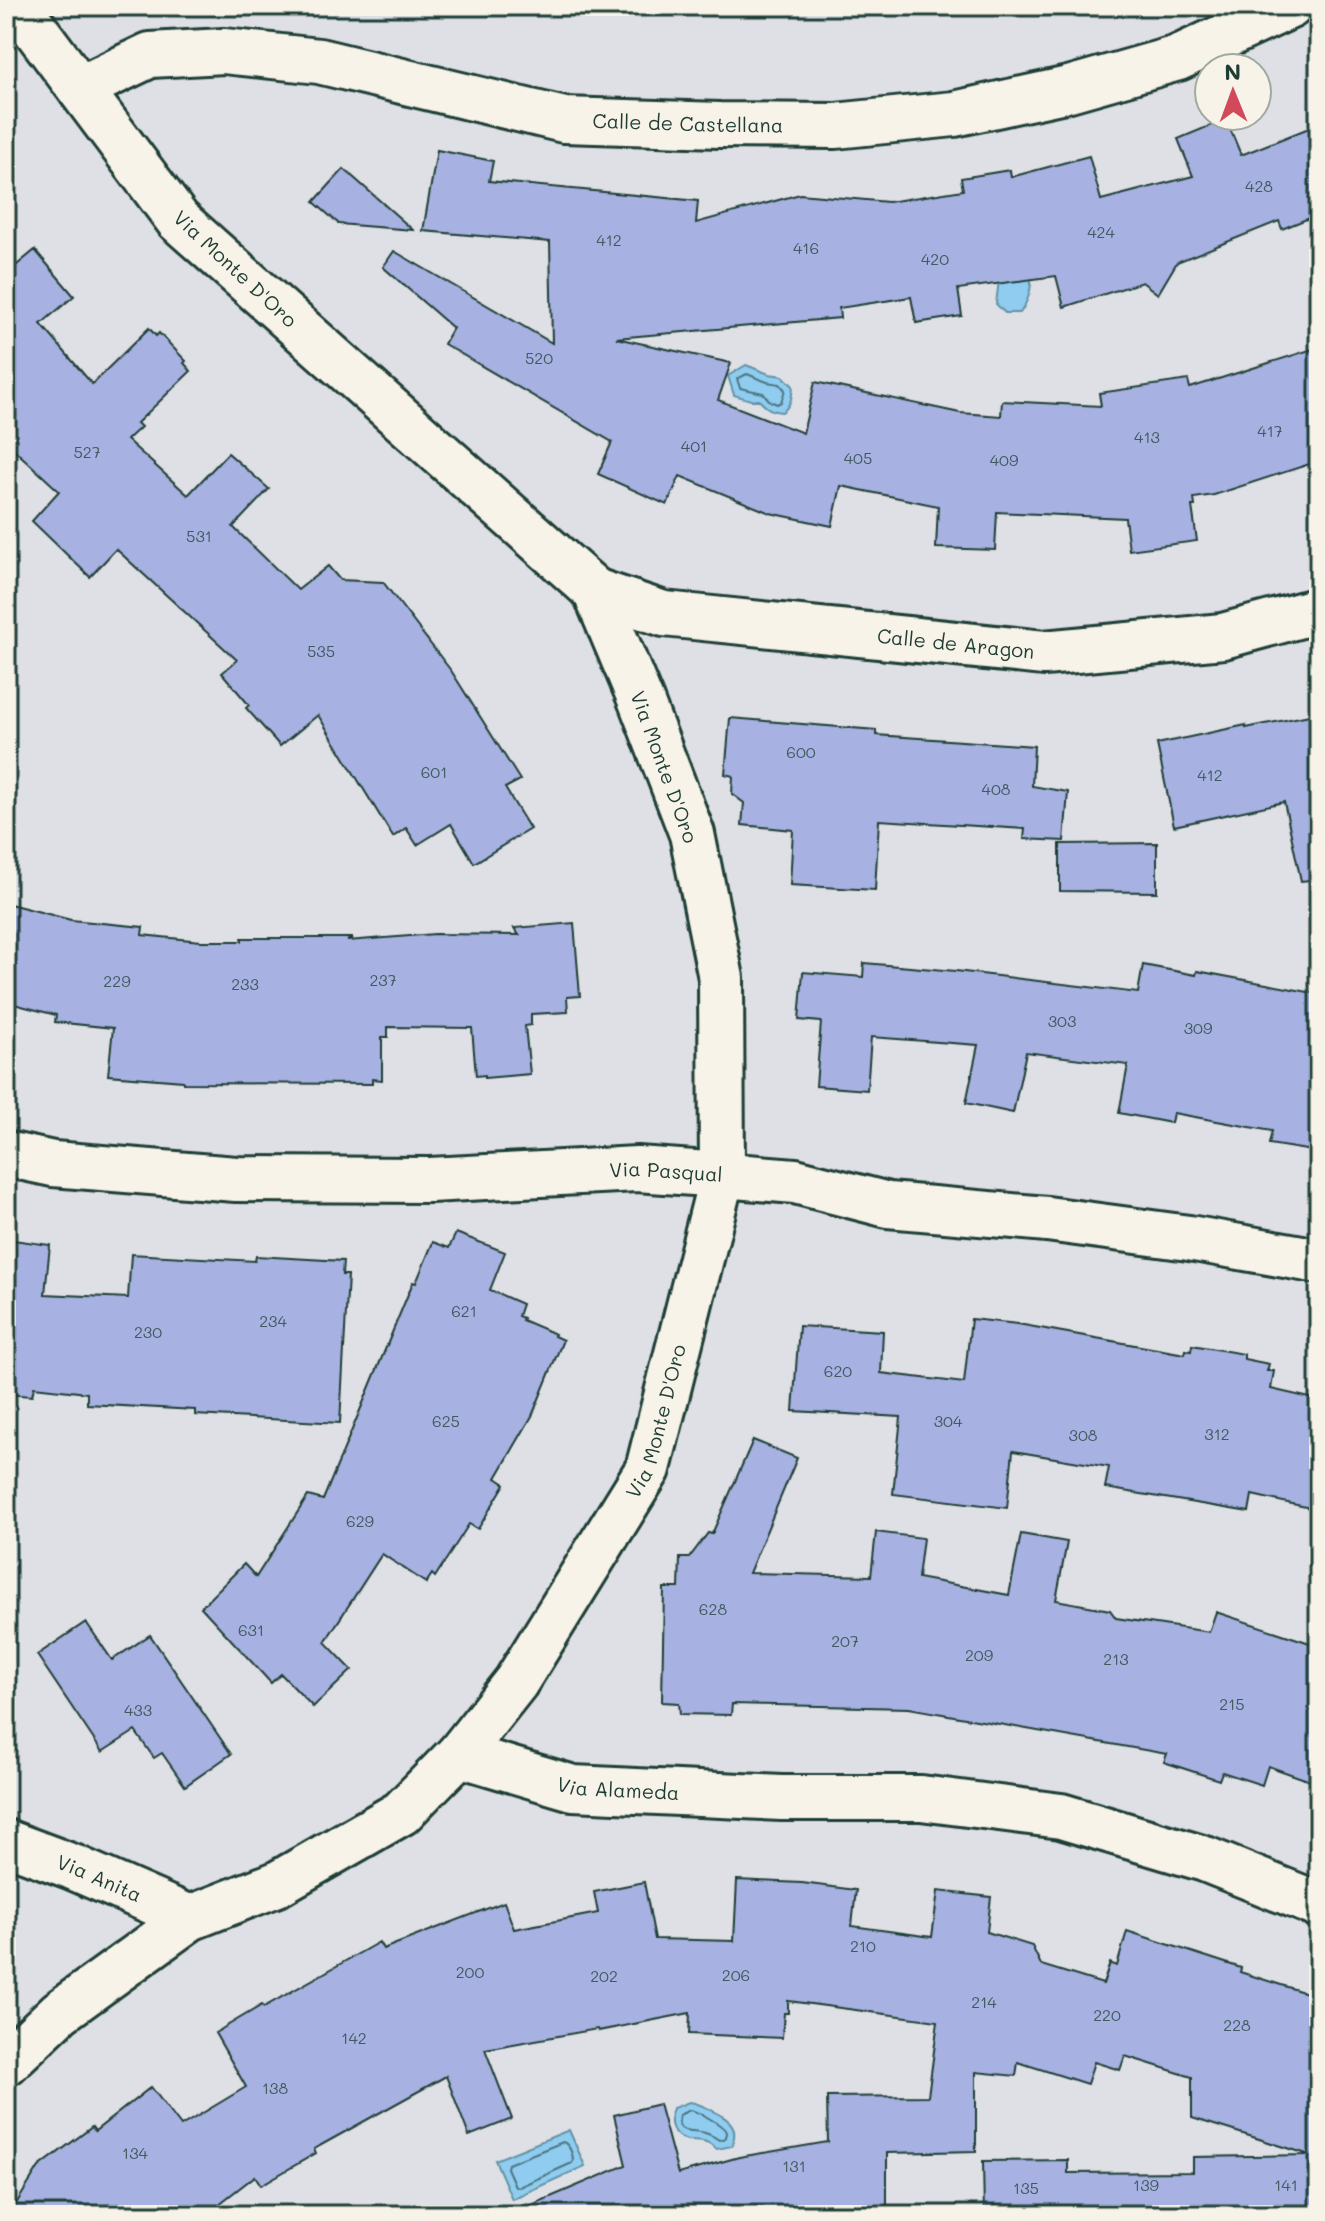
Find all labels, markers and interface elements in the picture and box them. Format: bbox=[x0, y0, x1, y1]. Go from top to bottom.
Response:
north arrow bbox=[1193, 52, 1273, 132]
text: N bbox=[1224, 57, 1241, 86]
street label: Calle de Castellana bbox=[592, 107, 783, 138]
house number: 428 bbox=[1245, 175, 1273, 196]
street label: Via Monte D'Oro bbox=[168, 204, 303, 332]
house number: 424 bbox=[1087, 221, 1115, 242]
house number: 412 bbox=[596, 229, 622, 250]
house number: 416 bbox=[793, 237, 819, 258]
house number: 420 bbox=[921, 248, 949, 269]
house number: 520 bbox=[525, 347, 553, 368]
house number: 417 bbox=[1257, 420, 1283, 441]
house number: 413 bbox=[1134, 426, 1160, 447]
house number: 401 bbox=[681, 435, 707, 456]
house number: 527 bbox=[73, 441, 101, 462]
house number: 405 bbox=[844, 447, 872, 468]
house number: 409 bbox=[990, 449, 1018, 470]
house number: 531 bbox=[186, 525, 212, 546]
street label: Calle de Aragon bbox=[876, 622, 1036, 664]
house number: 535 bbox=[307, 640, 335, 661]
street label: Via Monte D'Oro bbox=[625, 687, 705, 847]
house number: 600 bbox=[786, 741, 816, 762]
house number: 601 bbox=[421, 761, 447, 782]
house number: 412 bbox=[1197, 764, 1223, 785]
house number: 408 bbox=[982, 778, 1011, 799]
house number: 237 bbox=[369, 969, 397, 990]
house number: 229 bbox=[103, 970, 131, 991]
house number: 233 bbox=[231, 973, 259, 994]
house number: 303 bbox=[1048, 1010, 1076, 1031]
house number: 309 bbox=[1184, 1017, 1212, 1038]
street label: Via Pasqual bbox=[609, 1155, 724, 1187]
house number: 621 bbox=[451, 1300, 477, 1321]
house number: 234 bbox=[259, 1310, 287, 1331]
house number: 230 bbox=[134, 1321, 162, 1342]
street label: Via Monte D'Oro bbox=[619, 1341, 691, 1503]
house number: 620 bbox=[824, 1360, 852, 1381]
house number: 625 bbox=[432, 1410, 460, 1431]
house number: 304 bbox=[934, 1410, 963, 1431]
house number: 312 bbox=[1204, 1423, 1230, 1444]
house number: 308 bbox=[1069, 1424, 1098, 1445]
house number: 629 bbox=[346, 1510, 374, 1531]
house number: 628 bbox=[699, 1598, 727, 1619]
house number: 631 bbox=[238, 1619, 264, 1640]
house number: 207 bbox=[831, 1630, 859, 1651]
house number: 209 bbox=[965, 1644, 993, 1665]
house number: 213 bbox=[1103, 1648, 1129, 1669]
house number: 215 bbox=[1219, 1693, 1245, 1714]
house number: 433 bbox=[124, 1699, 152, 1720]
street label: Via Alameda bbox=[554, 1770, 680, 1805]
street label: Via Anita bbox=[53, 1848, 146, 1907]
house number: 210 bbox=[850, 1935, 876, 1956]
house number: 200 bbox=[456, 1961, 484, 1982]
house number: 206 bbox=[722, 1964, 750, 1985]
house number: 202 bbox=[590, 1965, 618, 1986]
house number: 214 bbox=[971, 1991, 997, 2012]
house number: 220 bbox=[1093, 2004, 1121, 2025]
house number: 228 bbox=[1223, 2014, 1251, 2035]
house number: 142 bbox=[341, 2027, 367, 2048]
house number: 138 bbox=[262, 2077, 288, 2098]
house number: 134 bbox=[122, 2142, 149, 2163]
house number: 131 bbox=[782, 2155, 806, 2176]
house number: 139 bbox=[1133, 2174, 1159, 2195]
house number: 141 bbox=[1274, 2174, 1298, 2195]
house number: 135 bbox=[1013, 2177, 1039, 2198]

